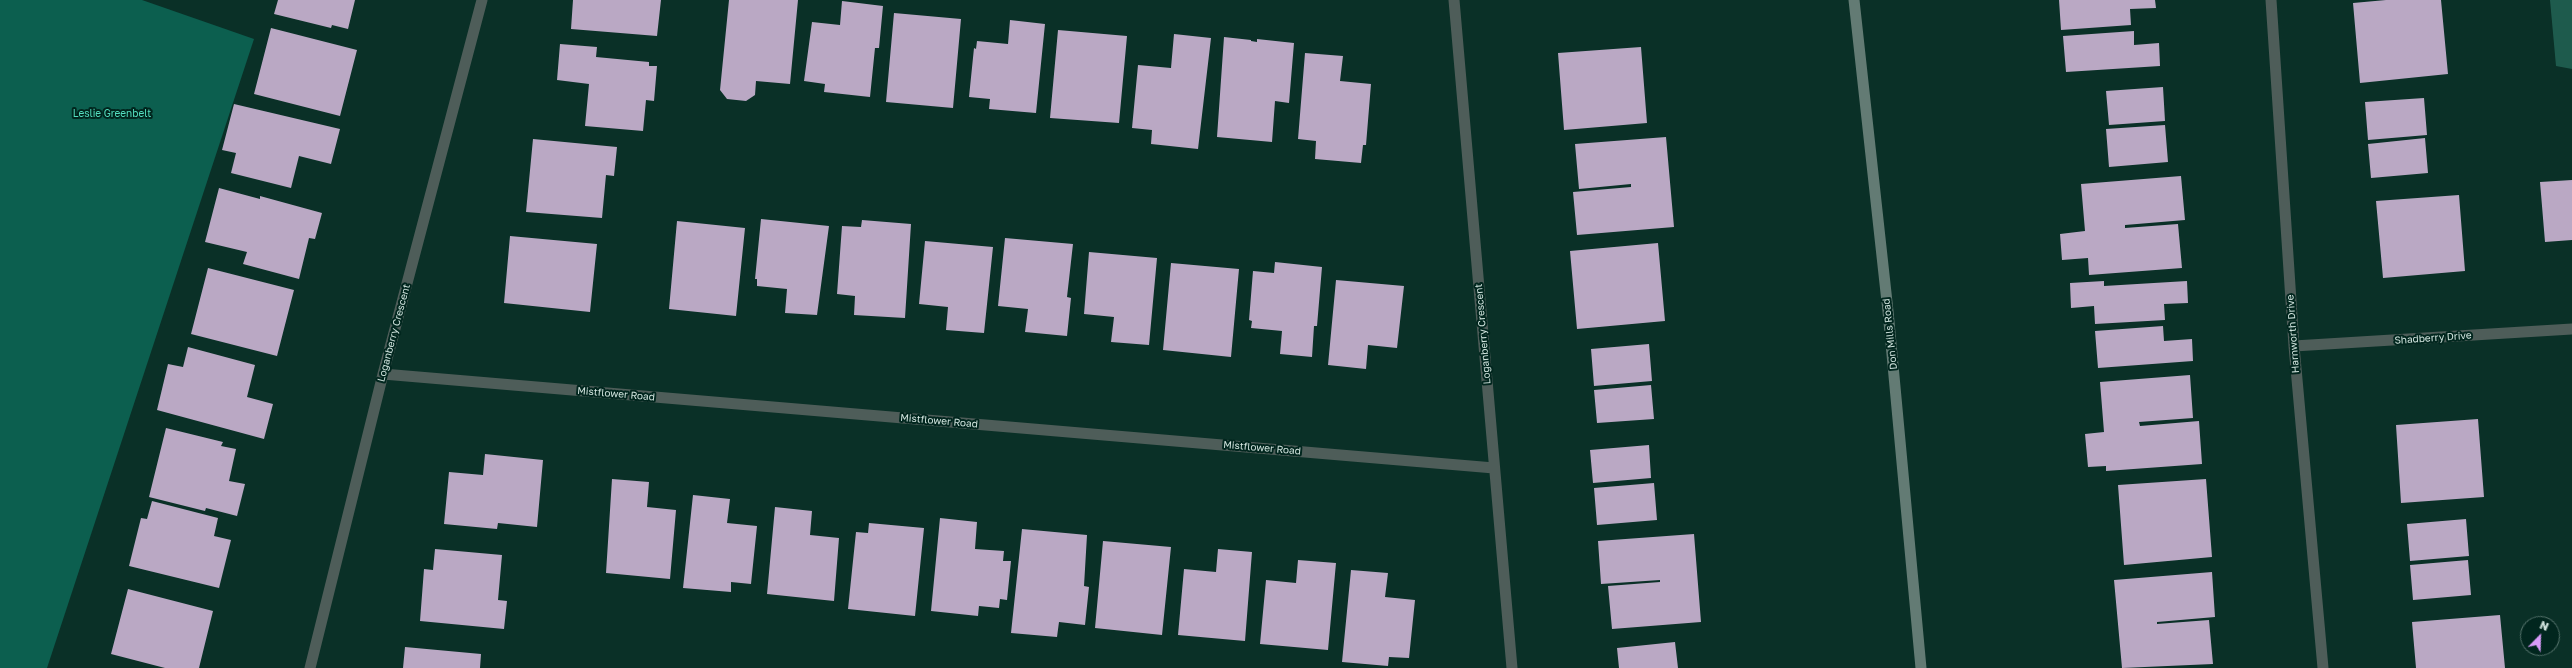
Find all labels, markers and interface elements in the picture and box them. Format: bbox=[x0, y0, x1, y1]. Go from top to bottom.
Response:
park label: Leslie Greenbelt bbox=[73, 108, 151, 120]
street label: Loganberry Crescent bbox=[375, 283, 413, 383]
street label: Loganberry Crescent bbox=[1473, 283, 1493, 385]
street label: Harnworth Drive bbox=[2284, 294, 2302, 374]
street label: Don Mills Road bbox=[1880, 298, 1900, 370]
street label: Shadberry Drive bbox=[2394, 329, 2472, 347]
street label: Mistflower Road bbox=[577, 385, 655, 403]
street label: Mistflower Road bbox=[900, 412, 978, 430]
street label: Mistflower Road bbox=[1223, 439, 1301, 457]
north arrow bbox=[2520, 616, 2560, 656]
text: N bbox=[2538, 618, 2551, 633]

